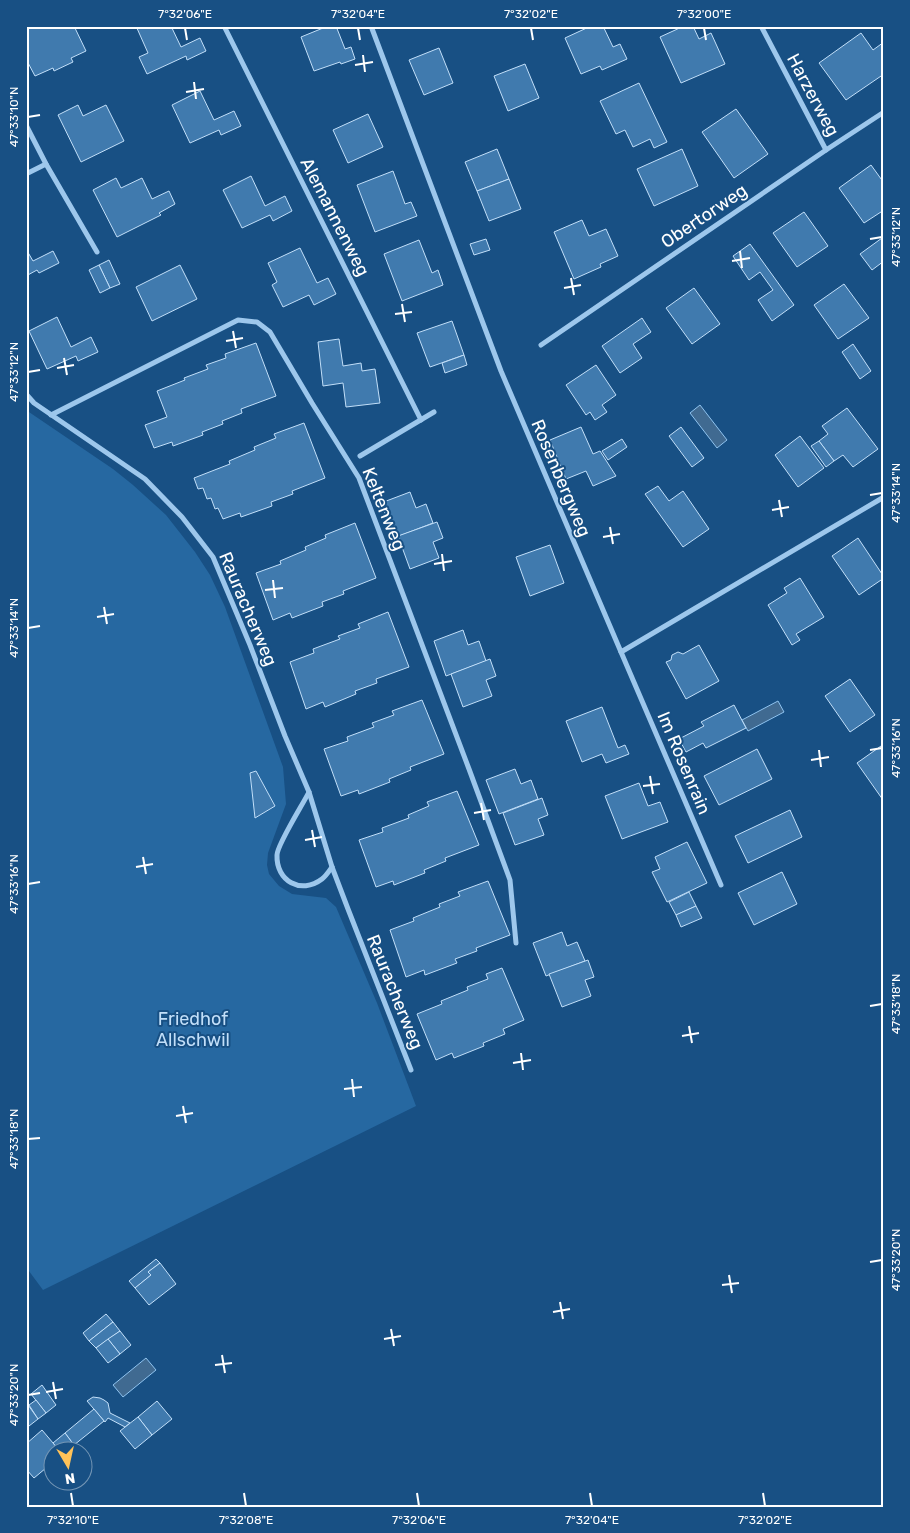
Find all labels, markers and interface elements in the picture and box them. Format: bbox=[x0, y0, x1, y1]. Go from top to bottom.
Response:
text: 7°32'06"E bbox=[158, 7, 212, 21]
text: 7°32'04"E bbox=[331, 7, 385, 21]
text: 7°32'02"E bbox=[504, 7, 558, 21]
text: 7°32'00"E bbox=[677, 7, 731, 21]
street label: Harzerweg bbox=[782, 50, 844, 140]
text: 47°33'10"N bbox=[7, 87, 21, 147]
street label: Alemannenweg bbox=[296, 154, 374, 280]
street label: Obertorweg bbox=[657, 179, 751, 253]
text: 47°33'12"N bbox=[889, 207, 903, 267]
text: 47°33'12"N bbox=[7, 342, 21, 402]
street label: Rosenbergweg bbox=[526, 416, 596, 540]
text: 47°33'14"N bbox=[889, 463, 903, 523]
street label: Keltenweg bbox=[357, 464, 411, 554]
street label: Rauracherweg bbox=[214, 549, 282, 669]
text: 47°33'14"N bbox=[7, 598, 21, 658]
street label: Im Rosenrain bbox=[653, 708, 715, 818]
text: 47°33'16"N bbox=[889, 718, 903, 778]
text: 47°33'16"N bbox=[7, 854, 21, 914]
street label: Rauracherweg bbox=[362, 931, 428, 1053]
text: 47°33'18"N bbox=[889, 974, 903, 1034]
park label: Friedhof Allschwil bbox=[156, 1008, 230, 1051]
text: 47°33'18"N bbox=[7, 1109, 21, 1169]
text: 47°33'20"N bbox=[889, 1229, 903, 1291]
text: 47°33'20"N bbox=[7, 1364, 21, 1426]
north arrow bbox=[42, 1440, 92, 1490]
text: N bbox=[64, 1469, 76, 1488]
text: 7°32'10"E bbox=[47, 1513, 99, 1527]
text: 7°32'08"E bbox=[219, 1513, 273, 1527]
text: 7°32'06"E bbox=[392, 1513, 446, 1527]
text: 7°32'04"E bbox=[565, 1513, 619, 1527]
text: 7°32'02"E bbox=[738, 1513, 792, 1527]

